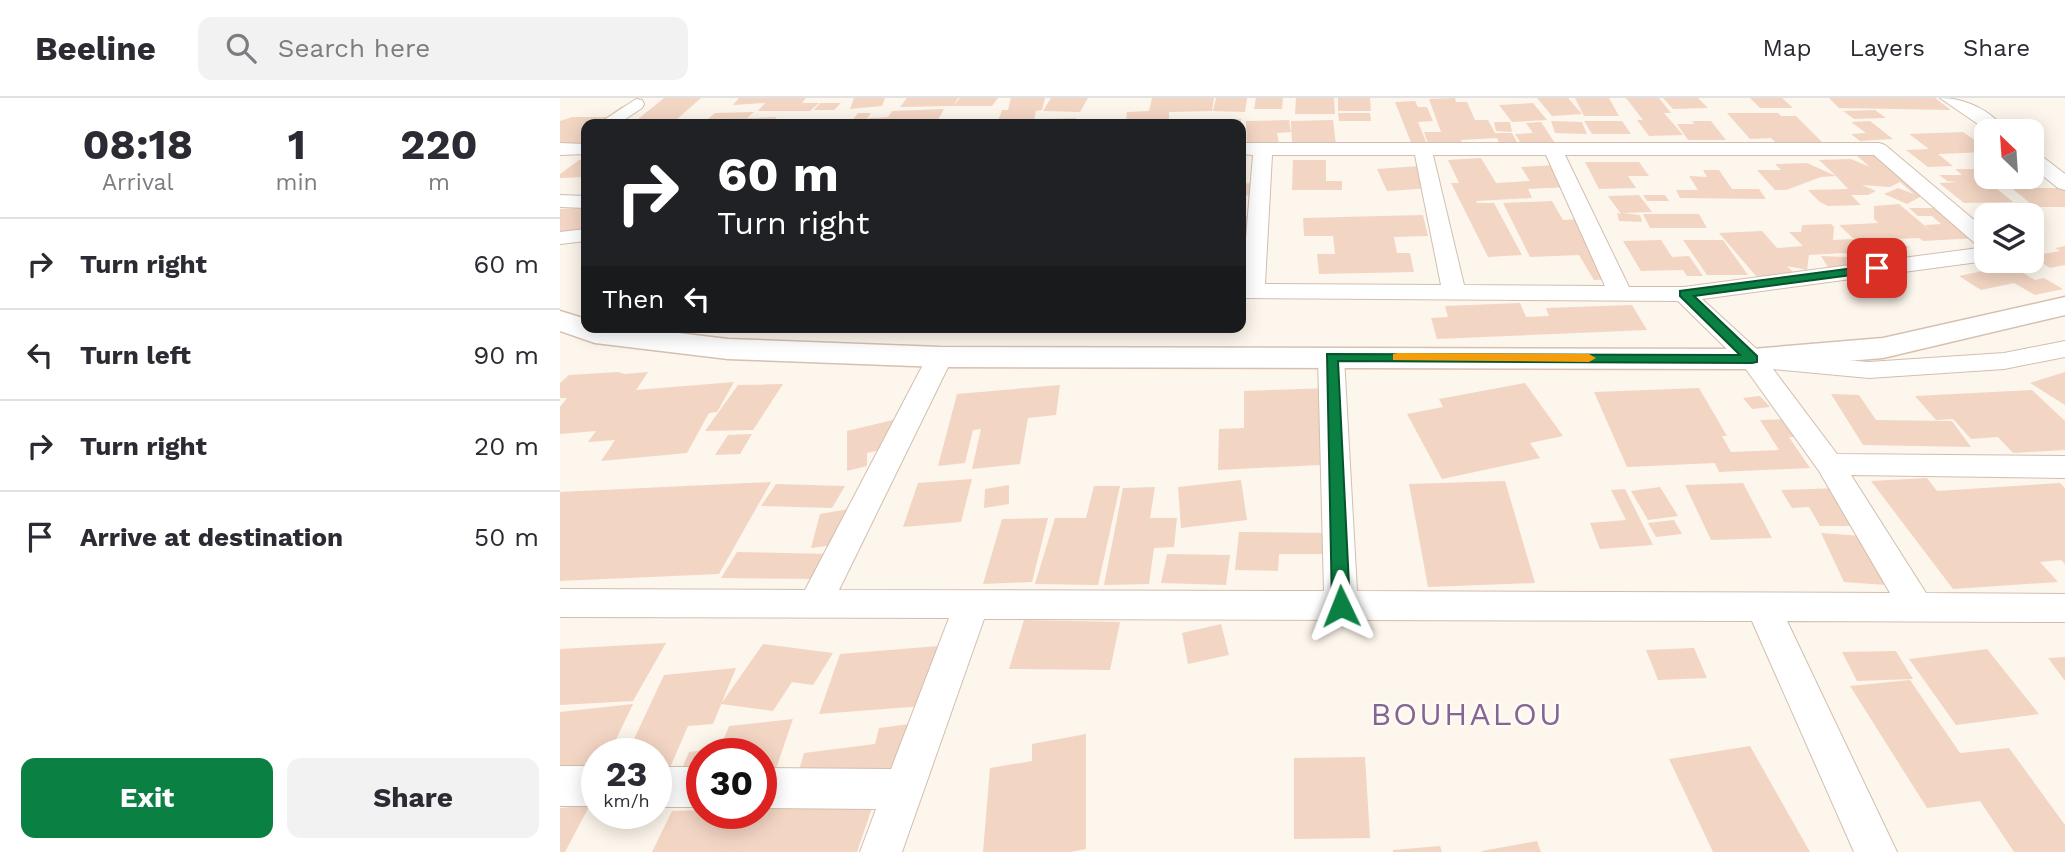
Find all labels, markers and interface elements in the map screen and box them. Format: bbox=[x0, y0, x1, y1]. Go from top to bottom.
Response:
search box bbox=[198, 17, 688, 80]
text: Beeline bbox=[35, 29, 156, 68]
icon: search bbox=[222, 29, 260, 67]
text: Search here bbox=[278, 33, 430, 63]
text: Map bbox=[1763, 34, 1811, 62]
text: Layers bbox=[1849, 34, 1925, 62]
text: Share bbox=[1963, 34, 2030, 62]
north arrow bbox=[1974, 119, 2044, 189]
map controls bbox=[1974, 119, 2044, 273]
text: 08:18 bbox=[83, 120, 193, 169]
text: 1 bbox=[288, 120, 306, 169]
text: 220 bbox=[400, 120, 477, 169]
text: 60 m bbox=[717, 145, 839, 203]
icon: right bbox=[602, 147, 693, 238]
text: Arrival bbox=[102, 169, 174, 196]
text: min bbox=[276, 169, 318, 196]
text: m bbox=[428, 169, 450, 196]
button: layers bbox=[1974, 203, 2044, 273]
text: Turn right bbox=[717, 204, 869, 242]
pin bbox=[1847, 238, 1907, 298]
icon: right bbox=[21, 245, 59, 283]
text: Turn right bbox=[80, 249, 207, 279]
text: 60 m bbox=[473, 249, 539, 279]
icon: arrive bbox=[1858, 249, 1896, 287]
icon: left bbox=[678, 280, 716, 318]
text: Then bbox=[602, 284, 664, 314]
icon: left bbox=[21, 336, 59, 374]
text: Turn left bbox=[80, 340, 191, 370]
text: 90 m bbox=[473, 340, 539, 370]
icon: right bbox=[21, 427, 59, 465]
text: Turn right bbox=[80, 431, 207, 461]
text: 20 m bbox=[474, 431, 539, 461]
icon: arrive bbox=[21, 518, 59, 556]
text: Arrive at destination bbox=[80, 522, 343, 552]
text: 50 m bbox=[474, 522, 539, 552]
position arrow bbox=[1304, 569, 1378, 643]
district label: BOUHALOU bbox=[1370, 695, 1564, 733]
speed limit sign: 30 bbox=[686, 738, 777, 829]
text: 23 bbox=[606, 753, 647, 795]
button: Exit bbox=[21, 758, 273, 838]
button: Share bbox=[287, 758, 539, 838]
text: km/h bbox=[603, 790, 650, 811]

